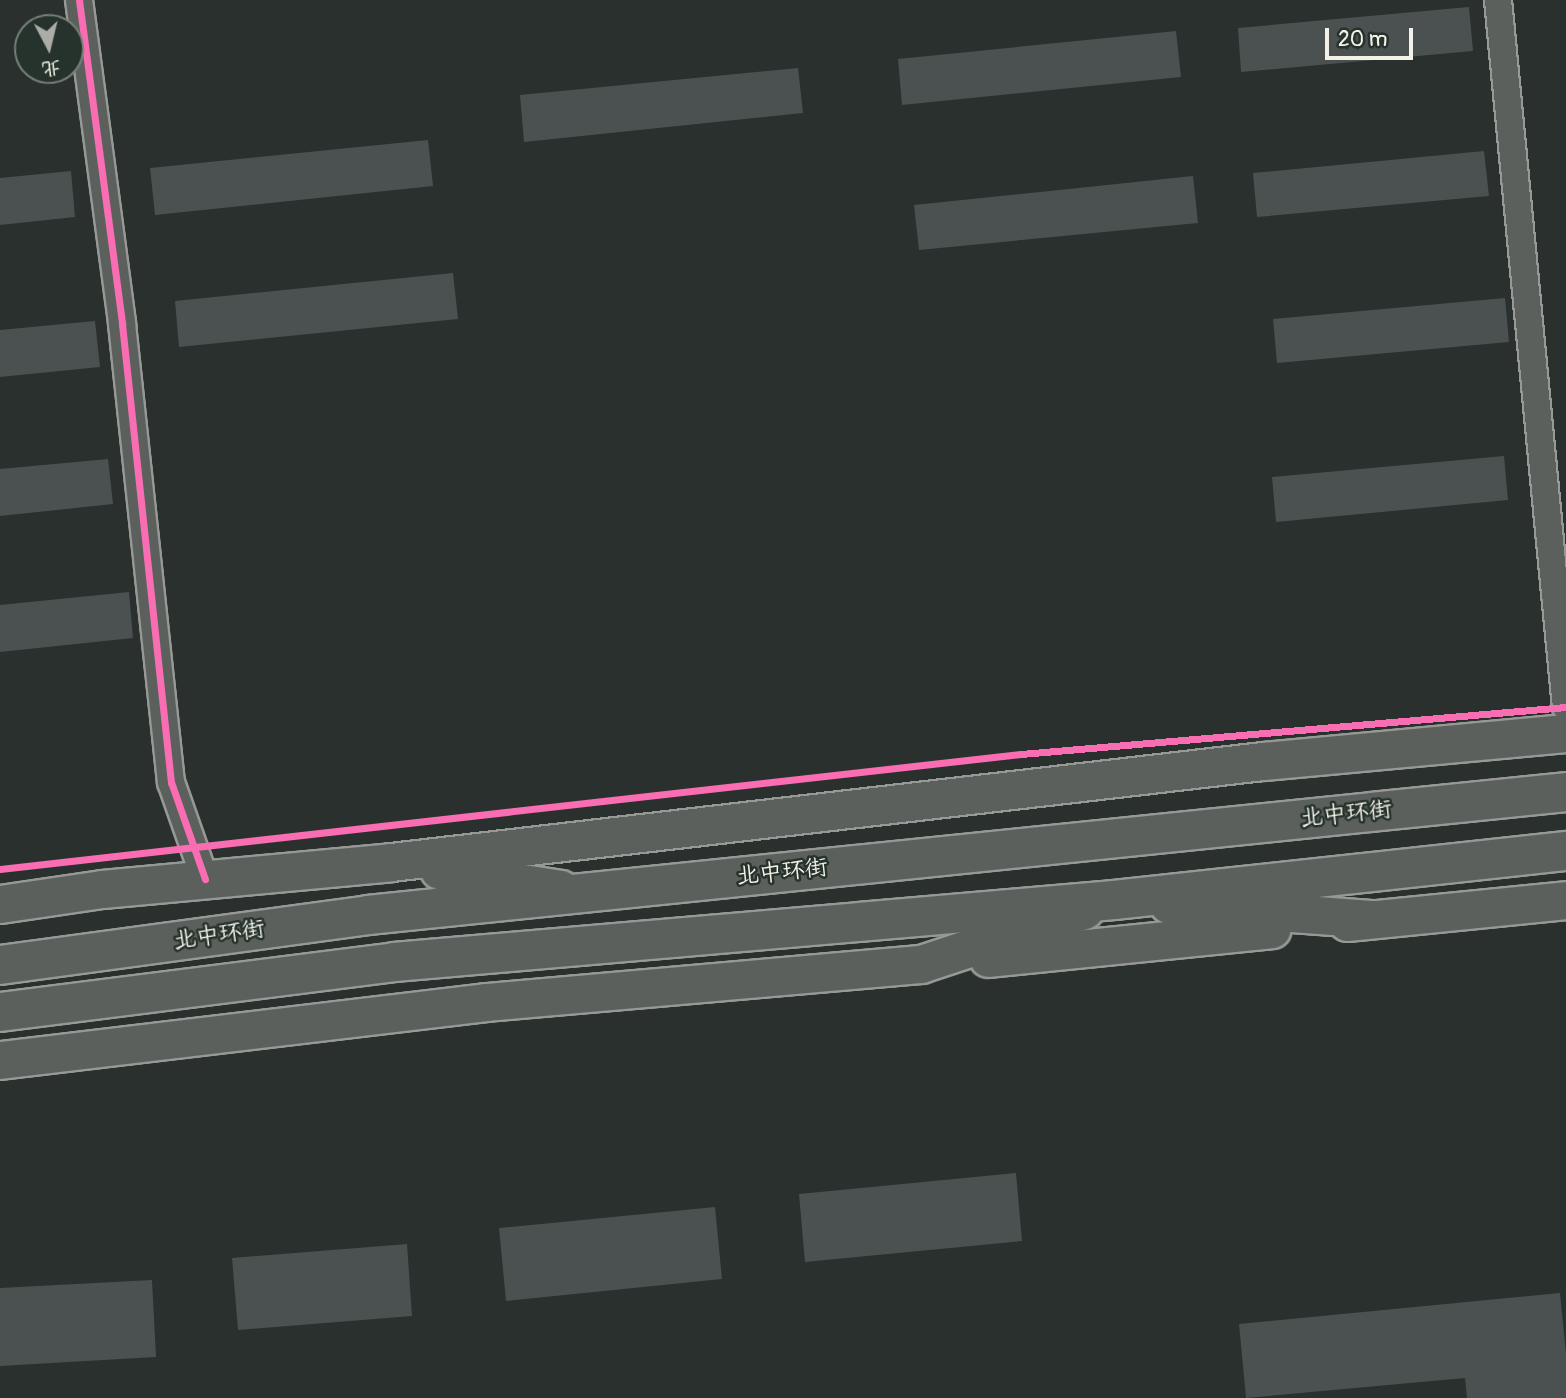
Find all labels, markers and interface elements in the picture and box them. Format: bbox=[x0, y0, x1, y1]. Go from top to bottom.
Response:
north arrow bbox=[14, 14, 84, 84]
scale bar bbox=[1328, 14, 1416, 58]
text: 20 m bbox=[1338, 26, 1387, 53]
text: 北 bbox=[40, 55, 62, 81]
street label: 北中环街 bbox=[1299, 795, 1393, 833]
street label: 北中环街 bbox=[735, 853, 829, 891]
street label: 北中环街 bbox=[172, 915, 266, 955]

